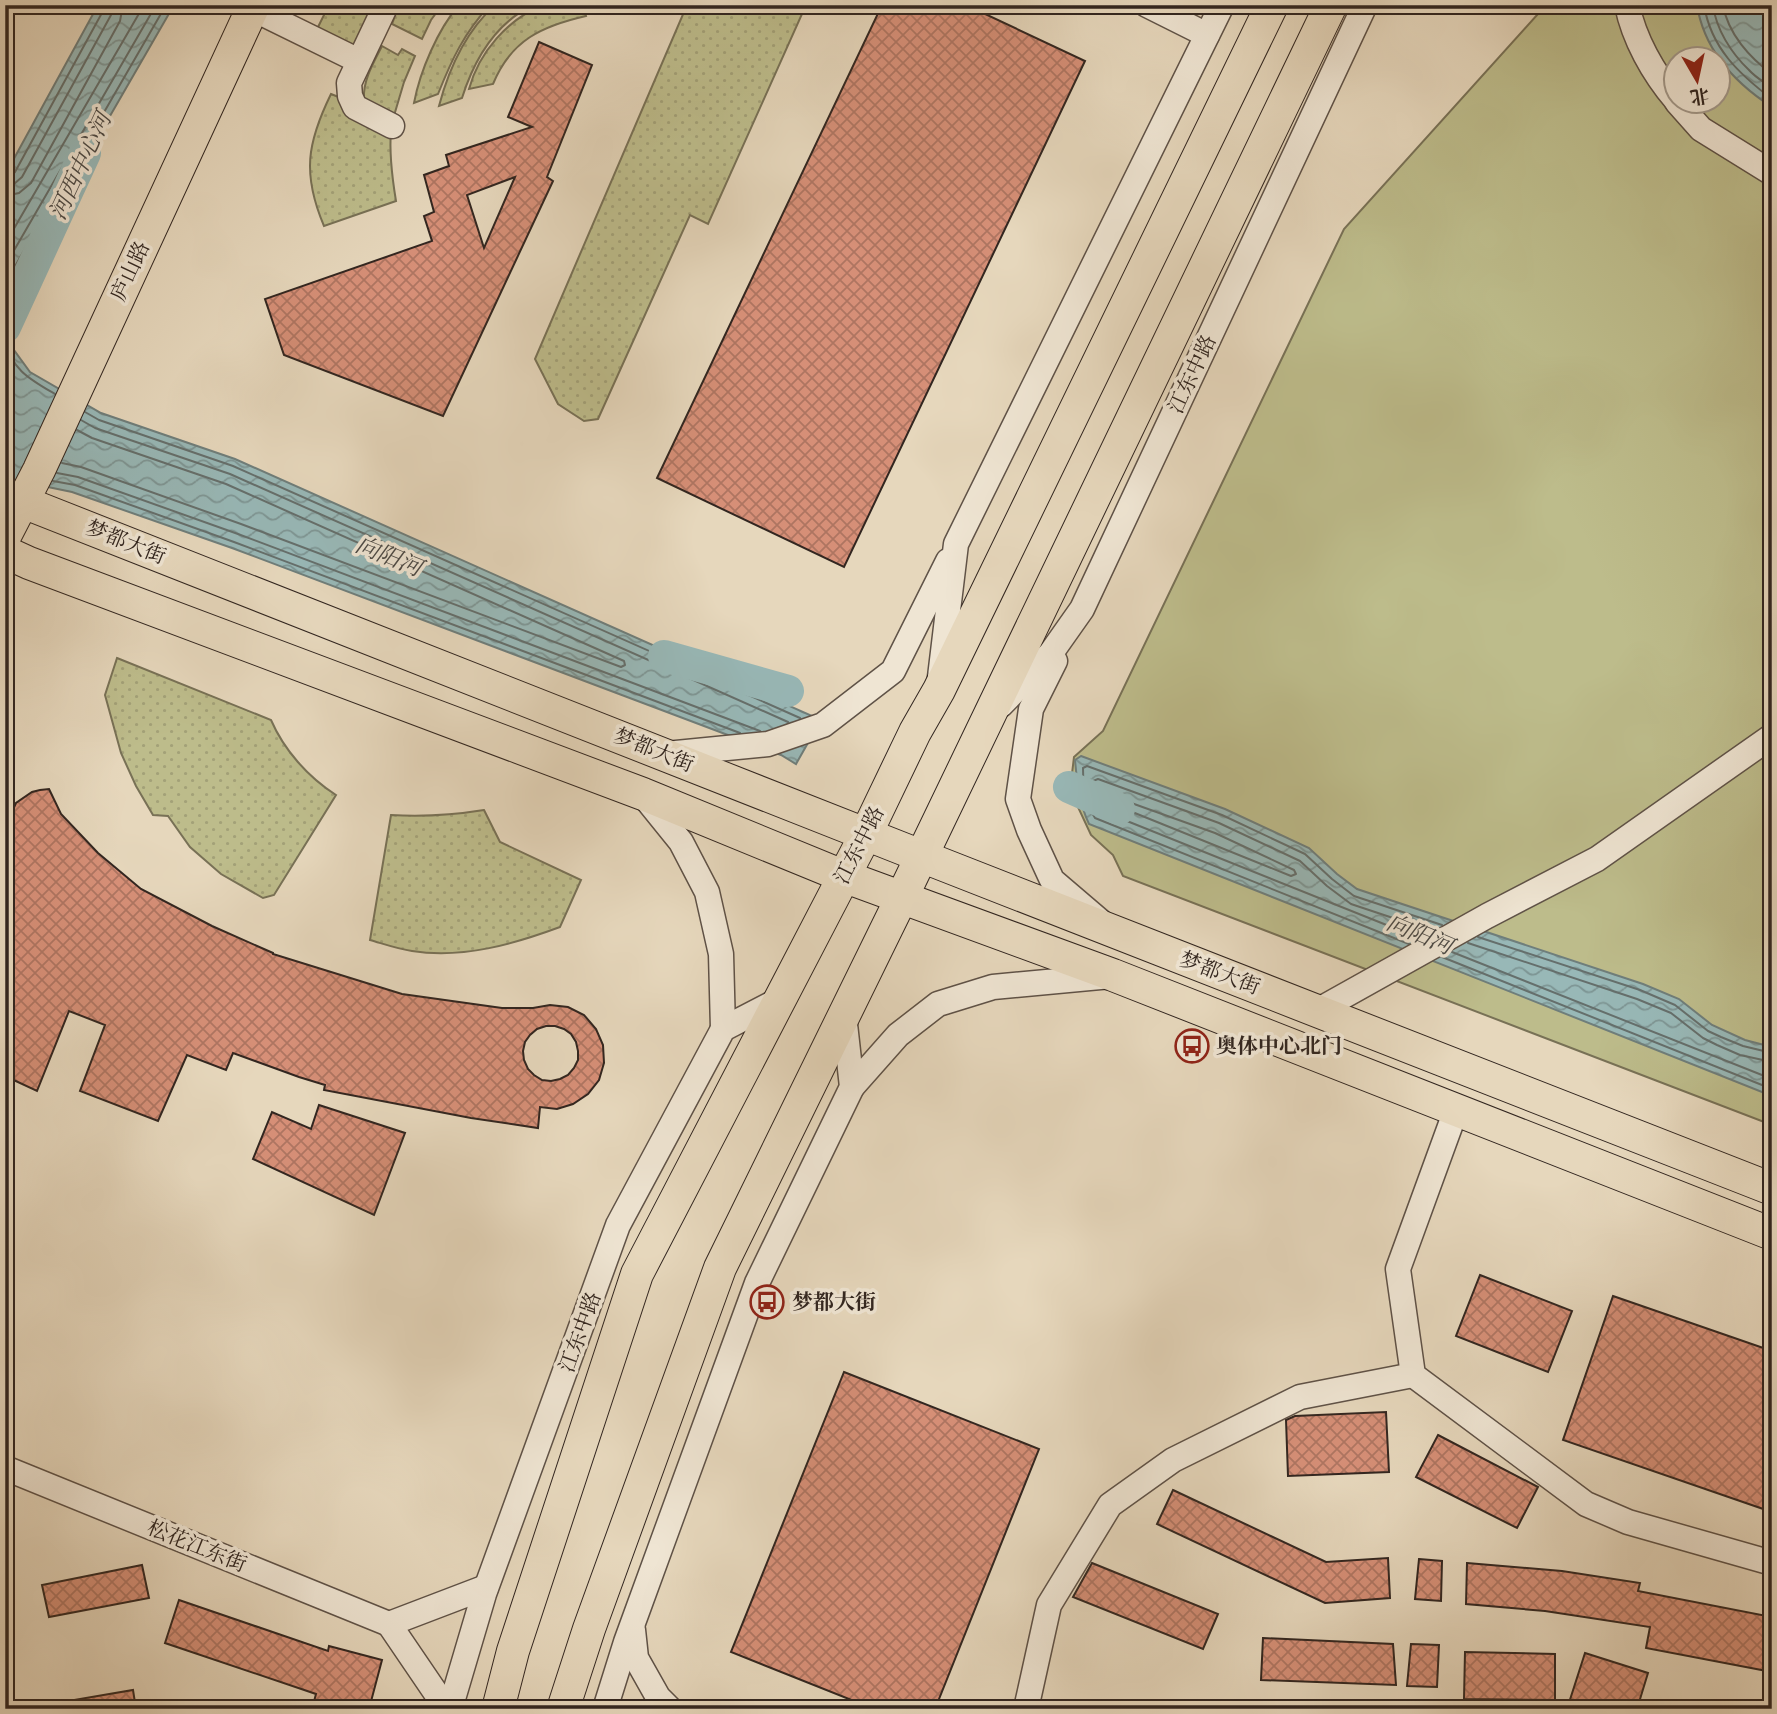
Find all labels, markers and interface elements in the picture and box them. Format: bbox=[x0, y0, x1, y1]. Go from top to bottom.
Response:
north arrow bbox=[1662, 46, 1732, 116]
text: 北 bbox=[1688, 83, 1710, 107]
water label: 河西中心河 bbox=[45, 105, 118, 224]
street label: 庐山路 bbox=[107, 238, 154, 305]
street label: 江东中路 bbox=[1164, 331, 1221, 417]
street label: 梦都大街 bbox=[83, 516, 169, 569]
water label: 向阳河 bbox=[352, 532, 429, 582]
street label: 梦都大街 bbox=[611, 724, 697, 777]
street label: 江东中路 bbox=[830, 803, 889, 888]
water label: 向阳河 bbox=[1383, 909, 1460, 961]
street label: 梦都大街 bbox=[1176, 948, 1263, 999]
bus stop icon: 奥体中心北门 bbox=[1173, 1027, 1211, 1065]
place label: 奥体中心北门 bbox=[1216, 1035, 1342, 1058]
bus stop icon: 梦都大街 bbox=[748, 1283, 786, 1321]
street label: 江东中路 bbox=[555, 1289, 606, 1376]
place label: 梦都大街 bbox=[792, 1291, 876, 1314]
street label: 松花江东街 bbox=[144, 1516, 250, 1577]

